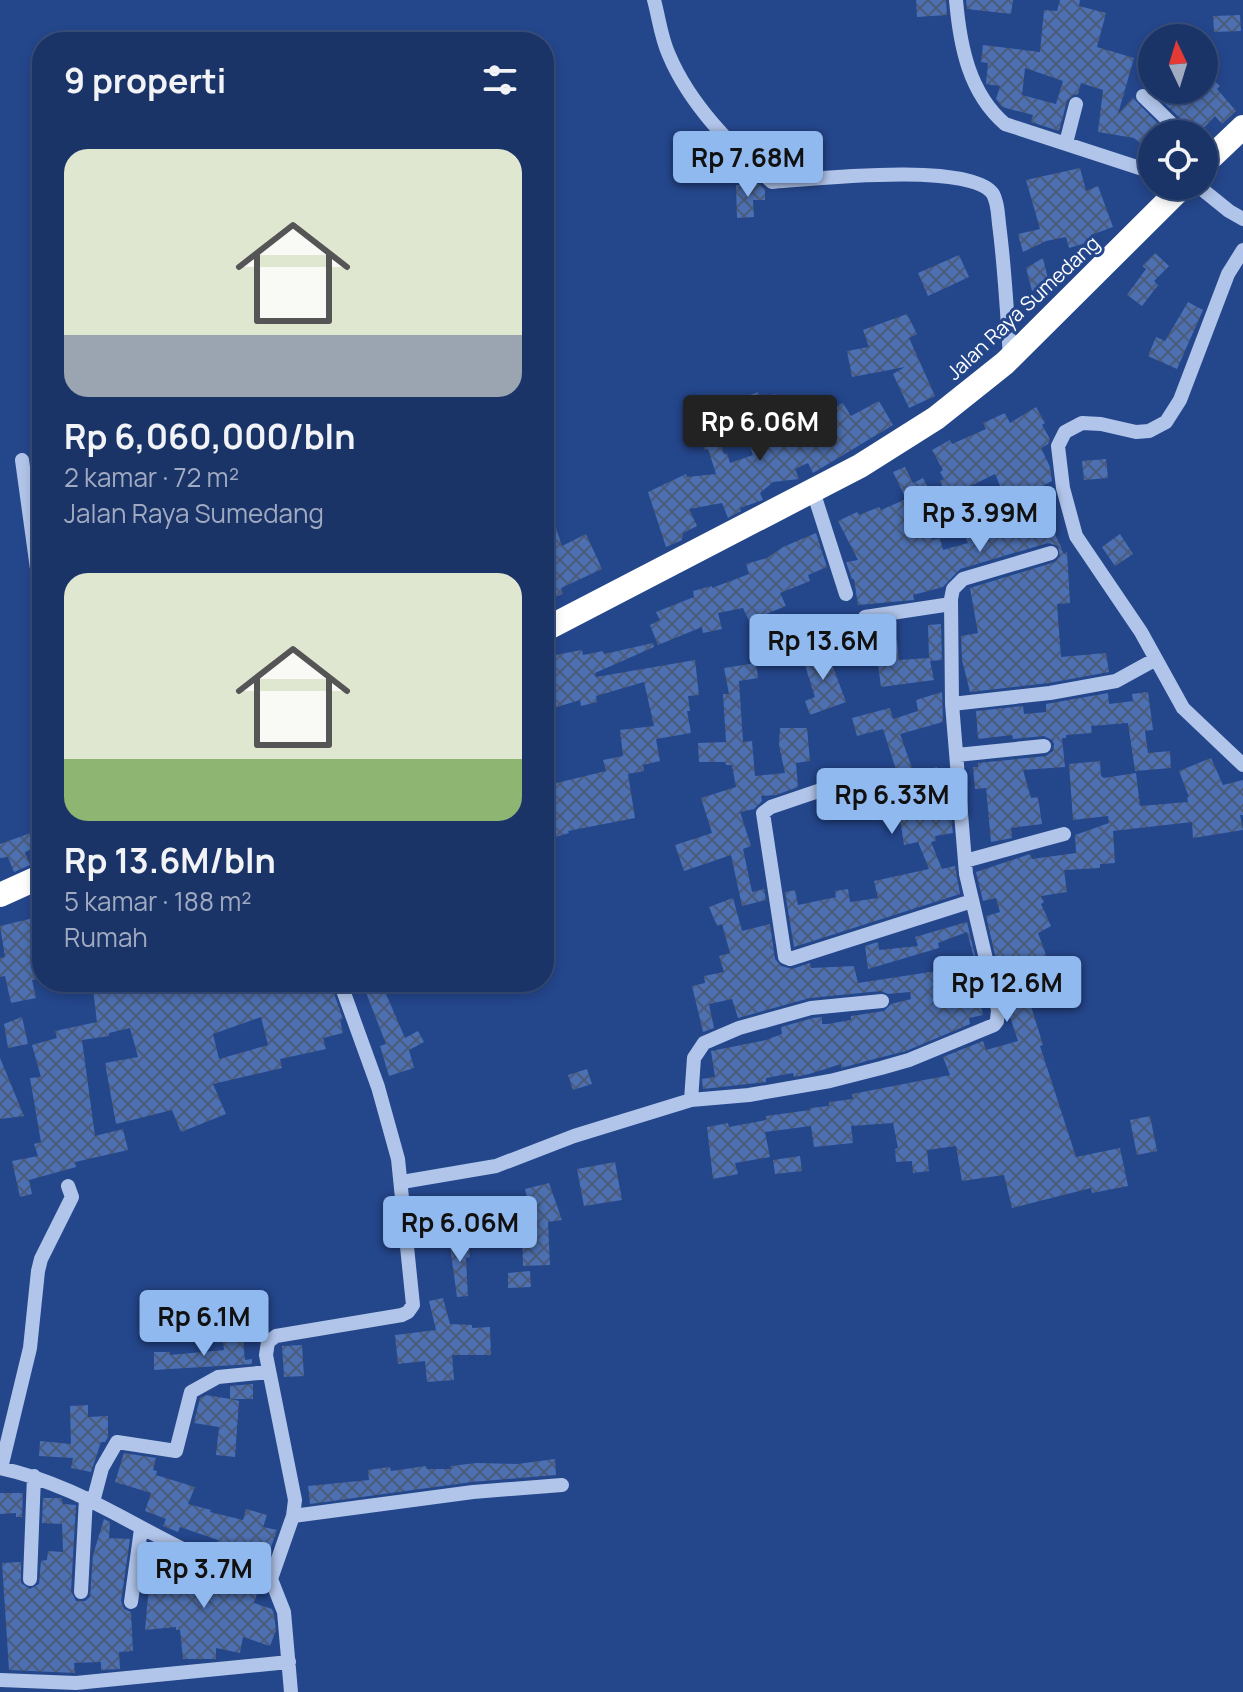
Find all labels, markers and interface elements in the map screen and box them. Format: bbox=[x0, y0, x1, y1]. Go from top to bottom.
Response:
north arrow bbox=[1138, 24, 1218, 104]
map controls bbox=[1138, 24, 1218, 200]
text: 9 properti bbox=[64, 57, 226, 103]
icon: filters bbox=[478, 58, 522, 102]
button: locate bbox=[1138, 120, 1218, 200]
pin: Rp 7.68M bbox=[665, 131, 831, 199]
text: Rp 7.68M bbox=[691, 139, 805, 175]
icon: home bbox=[221, 201, 365, 345]
street label: Jalan Raya Sumedang bbox=[940, 230, 1105, 386]
pin: Rp 6.06M bbox=[677, 395, 843, 463]
text: Rp 6.06M bbox=[701, 403, 819, 439]
text: Rp 6,060,000/bln bbox=[64, 413, 355, 459]
text: 2 kamar · 72 m² bbox=[64, 459, 239, 495]
pin: Rp 3.99M bbox=[897, 486, 1063, 554]
text: Rp 3.99M bbox=[922, 494, 1038, 530]
text: Jalan Raya Sumedang bbox=[64, 495, 324, 531]
pin: Rp 13.6M bbox=[740, 614, 906, 682]
text: Rp 13.6M bbox=[767, 622, 879, 658]
icon: home bbox=[221, 625, 365, 769]
pin: Rp 6.33M bbox=[809, 768, 975, 836]
text: Rp 6.33M bbox=[835, 776, 949, 812]
text: Rp 13.6M/bln bbox=[64, 837, 276, 883]
text: 5 kamar · 188 m² bbox=[64, 883, 252, 919]
text: Rumah bbox=[64, 919, 148, 955]
pin: Rp 12.6M bbox=[924, 956, 1090, 1024]
text: Rp 12.6M bbox=[951, 964, 1063, 1000]
pin: Rp 6.06M bbox=[377, 1196, 543, 1264]
text: Rp 6.06M bbox=[401, 1204, 519, 1240]
pin: Rp 6.1M bbox=[130, 1290, 278, 1358]
text: Rp 6.1M bbox=[158, 1298, 250, 1334]
pin: Rp 3.7M bbox=[130, 1542, 278, 1610]
text: Rp 3.7M bbox=[155, 1550, 253, 1586]

